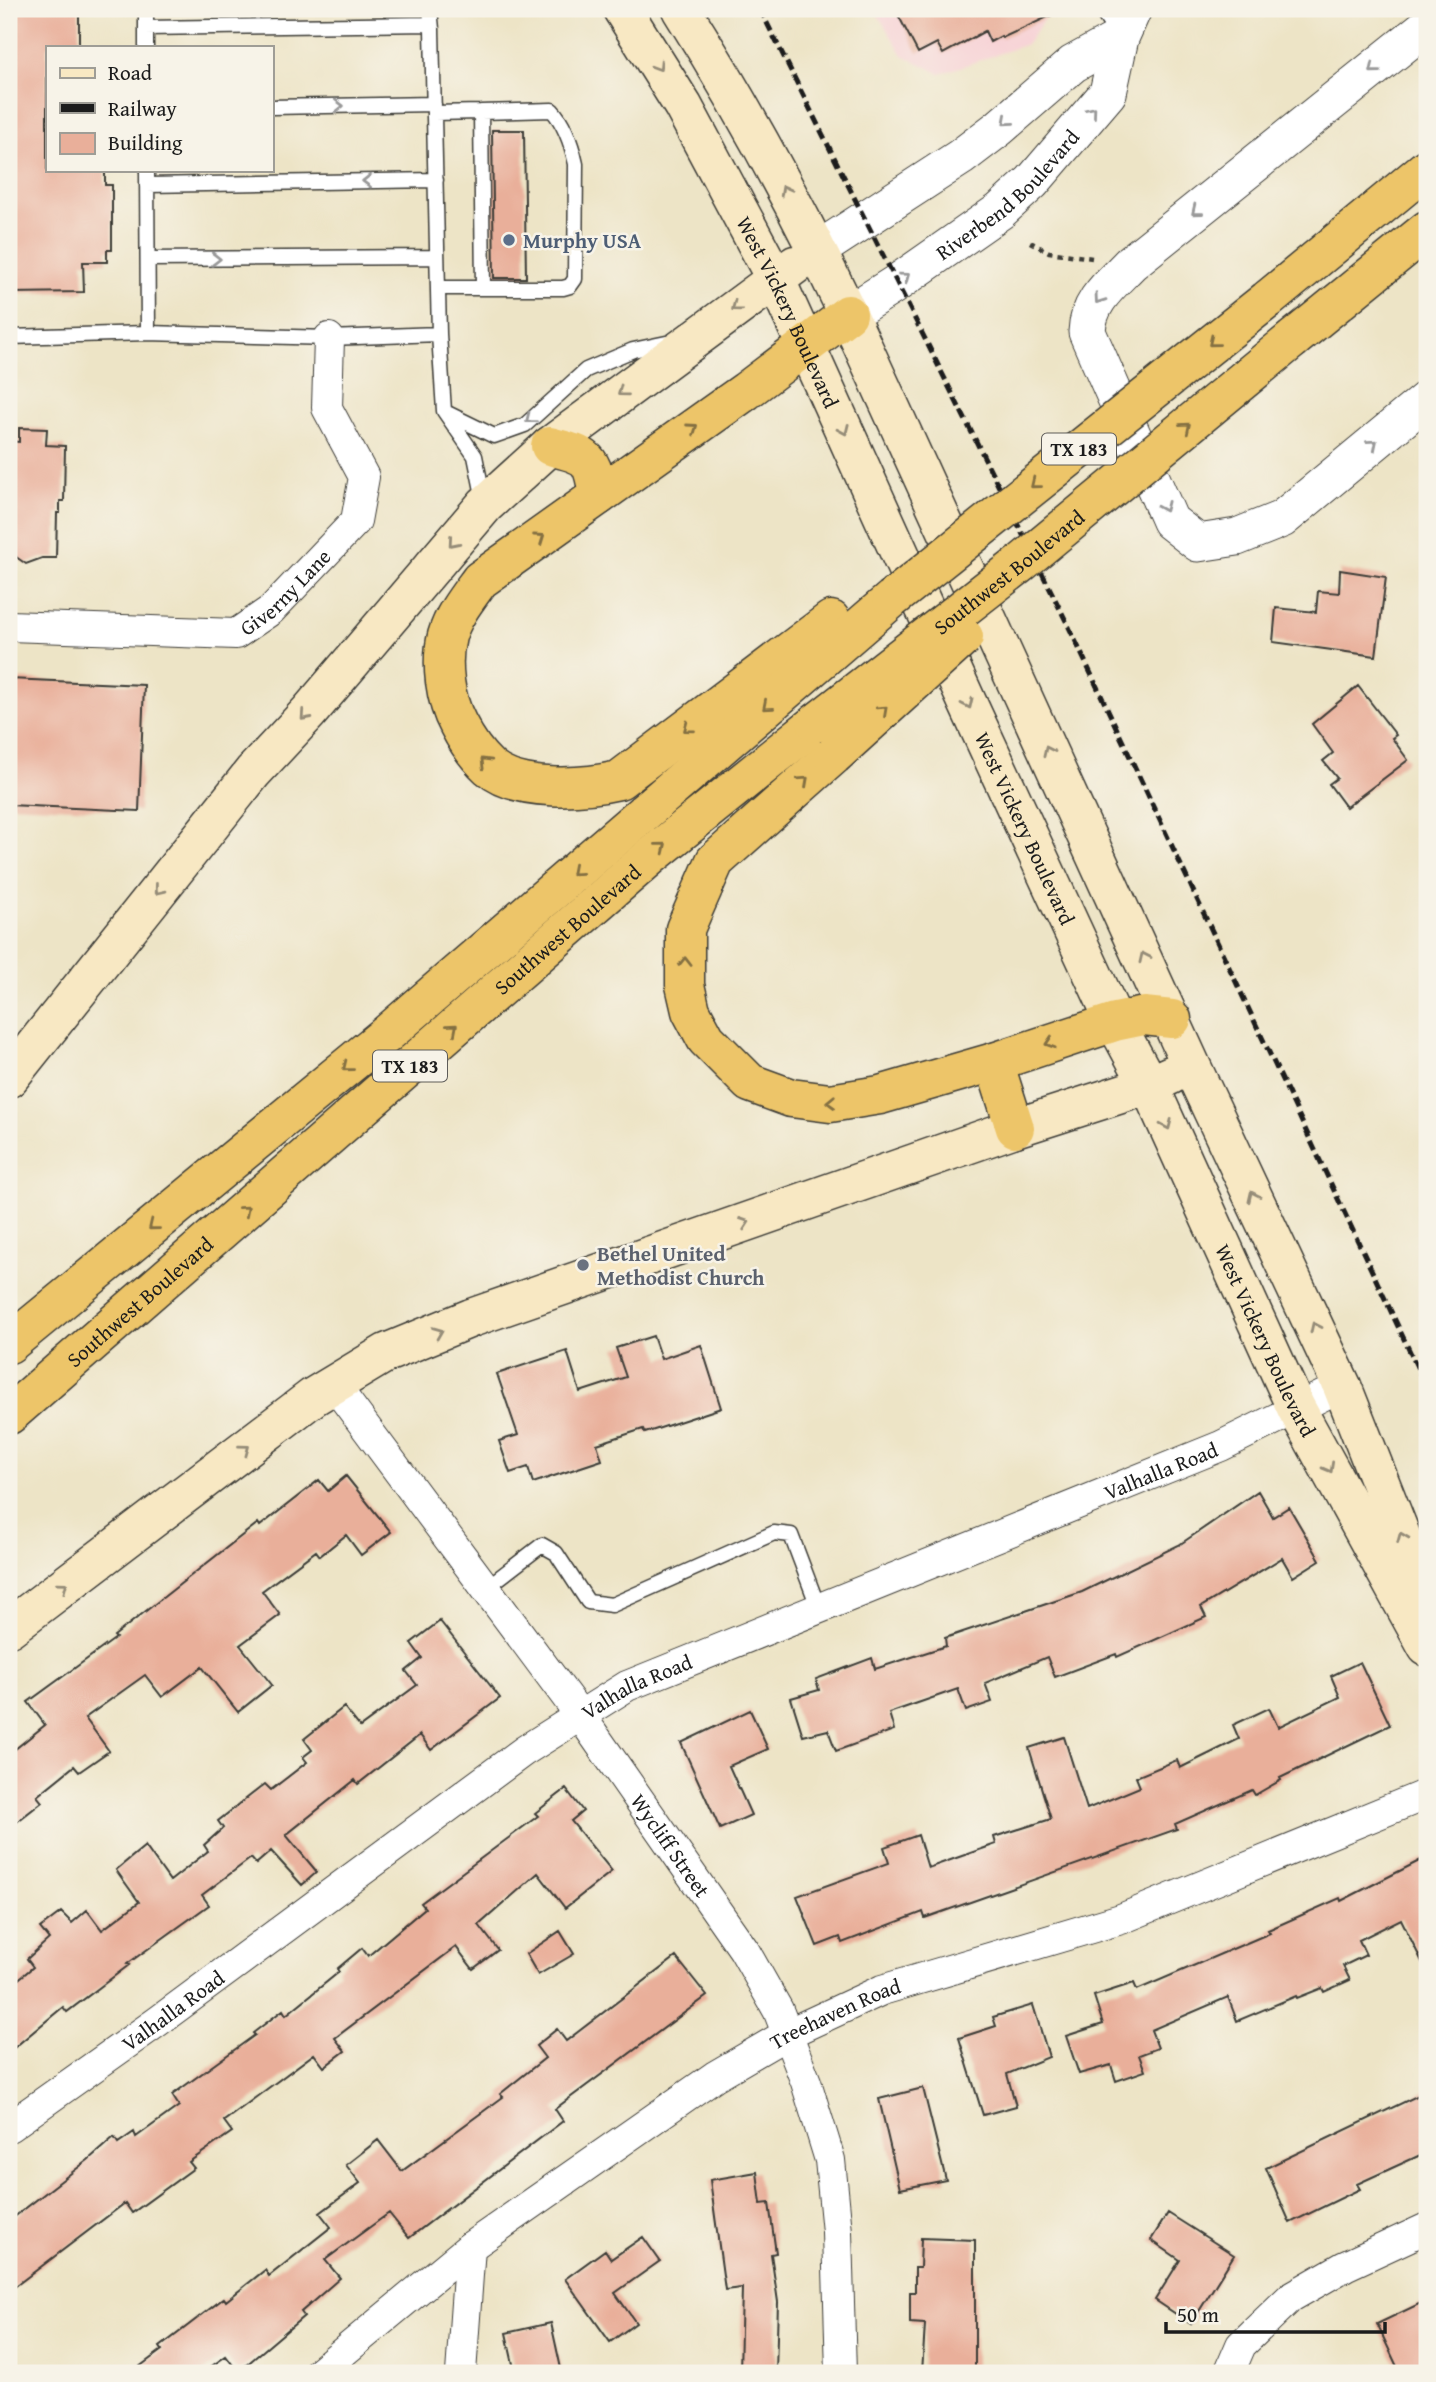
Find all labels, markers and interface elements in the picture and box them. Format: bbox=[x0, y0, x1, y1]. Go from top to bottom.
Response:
legend bbox=[46, 46, 273, 172]
text: Road bbox=[108, 57, 153, 88]
one-way arrow bbox=[650, 59, 663, 72]
one-way arrow bbox=[1369, 61, 1382, 74]
text: Railway bbox=[108, 93, 177, 124]
one-way arrow bbox=[335, 98, 345, 114]
one-way arrow bbox=[1084, 106, 1096, 119]
one-way arrow bbox=[1002, 113, 1014, 126]
street label: Riverbend Boulevard bbox=[929, 122, 1087, 267]
text: Building bbox=[108, 127, 183, 158]
one-way arrow bbox=[362, 173, 372, 189]
one-way arrow bbox=[780, 185, 794, 197]
one-way arrow bbox=[1192, 203, 1204, 216]
street label: West Vickery Boulevard bbox=[729, 210, 848, 414]
place label: Murphy USA bbox=[523, 225, 642, 256]
marker: Murphy USA bbox=[501, 232, 517, 248]
one-way arrow bbox=[211, 251, 222, 267]
one-way arrow bbox=[897, 273, 910, 285]
one-way arrow bbox=[1095, 291, 1107, 304]
one-way arrow bbox=[731, 299, 744, 312]
one-way arrow bbox=[1209, 334, 1221, 347]
one-way arrow bbox=[617, 383, 630, 396]
one-way arrow bbox=[526, 410, 538, 423]
one-way arrow bbox=[836, 423, 850, 435]
one-way arrow bbox=[1179, 423, 1191, 436]
one-way arrow bbox=[685, 424, 698, 436]
road number: TX 183 bbox=[1042, 433, 1116, 464]
one-way arrow bbox=[1364, 440, 1377, 452]
one-way arrow bbox=[1031, 476, 1043, 489]
one-way arrow bbox=[1156, 500, 1170, 513]
street label: Southwest Boulevard bbox=[926, 501, 1092, 642]
one-way arrow bbox=[532, 533, 545, 546]
one-way arrow bbox=[448, 534, 461, 547]
street label: Giverny Lane bbox=[233, 541, 338, 643]
one-way arrow bbox=[960, 697, 974, 709]
one-way arrow bbox=[762, 698, 775, 710]
one-way arrow bbox=[875, 706, 888, 718]
one-way arrow bbox=[301, 708, 313, 721]
one-way arrow bbox=[683, 720, 696, 732]
street label: West Vickery Boulevard bbox=[967, 727, 1084, 930]
one-way arrow bbox=[1042, 746, 1056, 758]
one-way arrow bbox=[481, 757, 494, 770]
one-way arrow bbox=[796, 777, 809, 789]
one-way arrow bbox=[654, 843, 667, 855]
street label: Southwest Boulevard bbox=[487, 856, 648, 1002]
one-way arrow bbox=[572, 863, 585, 875]
one-way arrow bbox=[155, 881, 167, 894]
one-way arrow bbox=[1138, 952, 1152, 965]
one-way arrow bbox=[677, 957, 693, 967]
one-way arrow bbox=[445, 1024, 458, 1036]
one-way arrow bbox=[1045, 1035, 1057, 1049]
road number: TX 183 bbox=[373, 1050, 447, 1082]
one-way arrow bbox=[343, 1058, 355, 1071]
one-way arrow bbox=[825, 1094, 836, 1109]
one-way arrow bbox=[1159, 1118, 1173, 1131]
one-way arrow bbox=[1248, 1191, 1262, 1203]
one-way arrow bbox=[237, 1206, 250, 1218]
one-way arrow bbox=[738, 1217, 750, 1231]
one-way arrow bbox=[148, 1218, 160, 1231]
street label: Southwest Boulevard bbox=[59, 1228, 220, 1374]
place label: Bethel United Methodist Church bbox=[597, 1238, 765, 1293]
street label: West Vickery Boulevard bbox=[1208, 1239, 1325, 1443]
marker: Bethel United Methodist Church bbox=[575, 1257, 591, 1273]
one-way arrow bbox=[1309, 1322, 1323, 1334]
one-way arrow bbox=[431, 1326, 443, 1340]
street label: Valhalla Road bbox=[1099, 1433, 1223, 1507]
one-way arrow bbox=[237, 1445, 249, 1458]
one-way arrow bbox=[1321, 1461, 1334, 1473]
one-way arrow bbox=[1397, 1532, 1411, 1544]
one-way arrow bbox=[55, 1582, 68, 1595]
street label: Valhalla Road bbox=[575, 1646, 697, 1727]
street label: Wycliff Street bbox=[624, 1787, 718, 1904]
street label: Valhalla Road bbox=[115, 1962, 231, 2058]
street label: Treehaven Road bbox=[763, 1970, 905, 2057]
scale bar bbox=[1166, 2291, 1385, 2335]
text: 50 m bbox=[1177, 2299, 1219, 2330]

